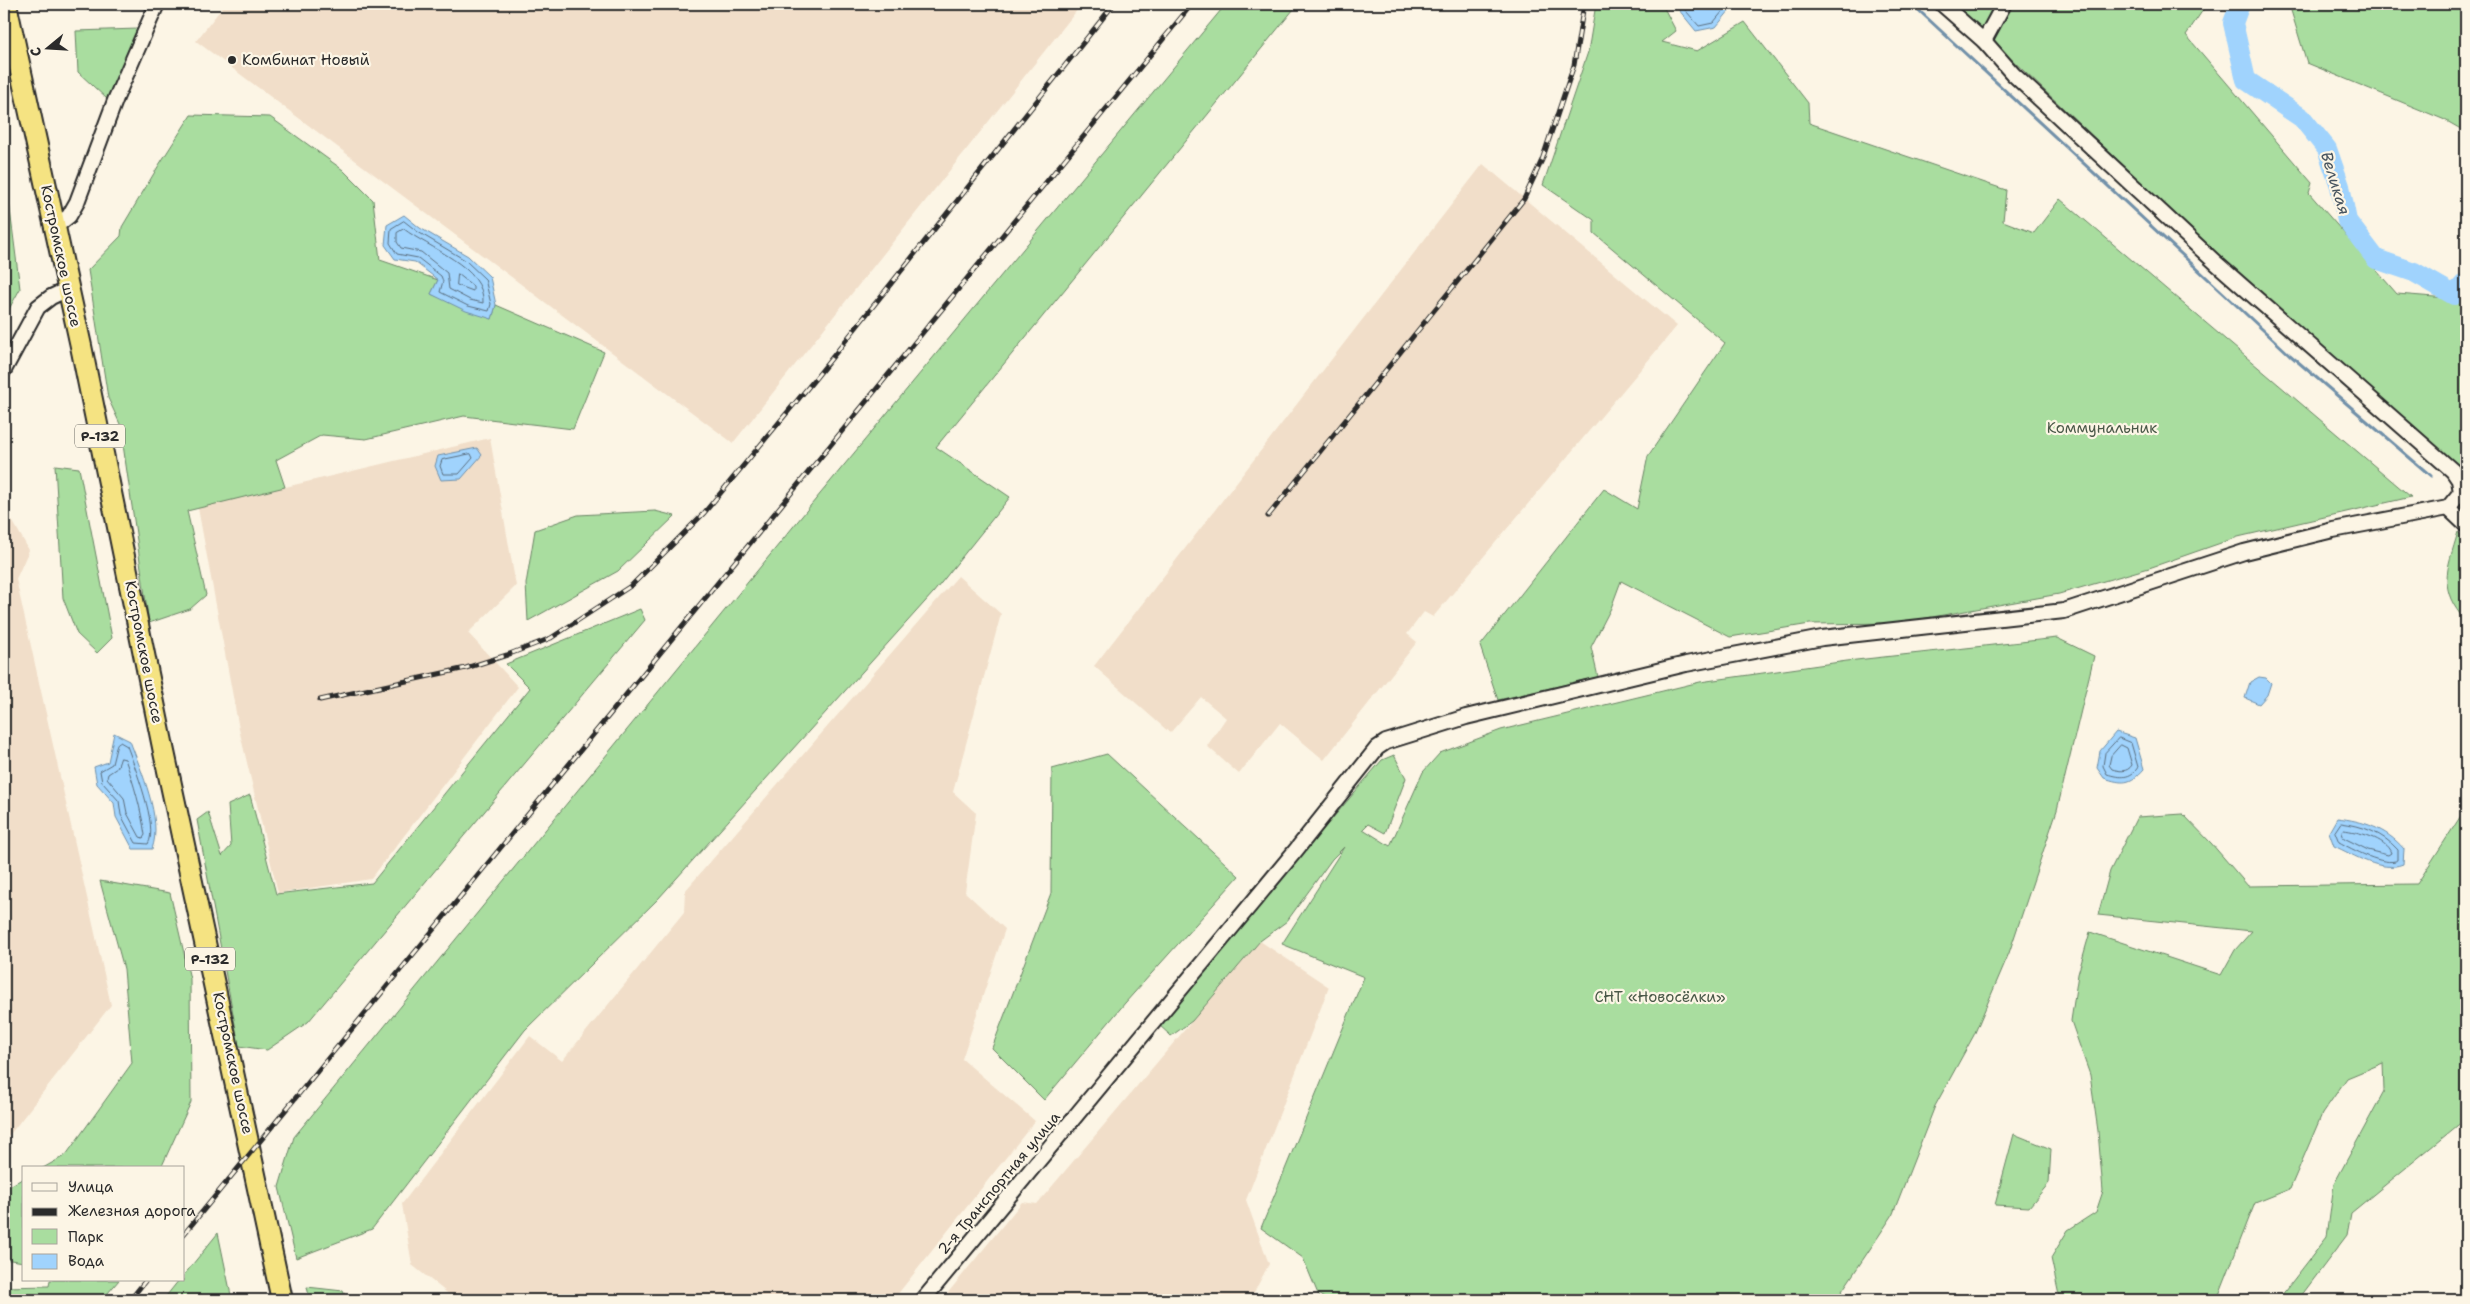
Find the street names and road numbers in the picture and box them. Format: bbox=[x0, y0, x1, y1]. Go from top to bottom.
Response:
street label: Костромское шоссе bbox=[36, 183, 86, 329]
road number: Р-132 bbox=[75, 424, 125, 448]
street label: Костромское шоссе bbox=[120, 579, 168, 725]
road number: Р-132 bbox=[185, 948, 235, 971]
street label: Костромское шоссе bbox=[208, 990, 258, 1136]
street label: 2-я Транспортная улица bbox=[933, 1107, 1065, 1259]

